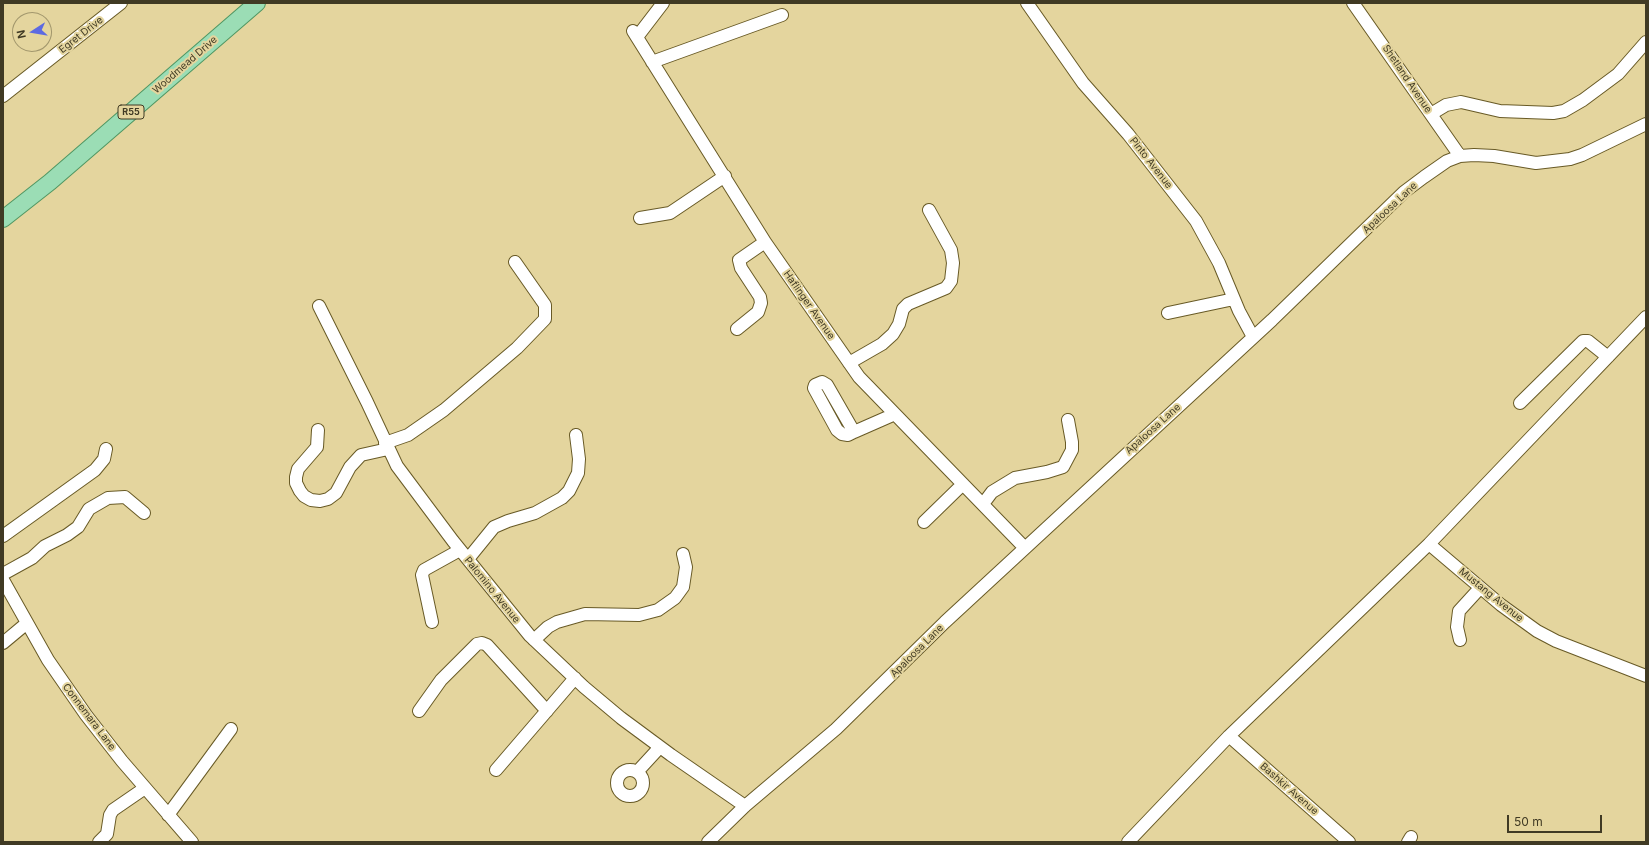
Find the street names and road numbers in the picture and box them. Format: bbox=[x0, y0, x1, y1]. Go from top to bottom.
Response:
street label: Egret Drive bbox=[57, 14, 105, 56]
street label: Woodmead Drive bbox=[150, 34, 220, 96]
street label: Shetland Avenue bbox=[1380, 43, 1434, 115]
road number: R55 bbox=[118, 105, 144, 119]
street label: Pinto Avenue bbox=[1127, 135, 1175, 191]
street label: Apaloosa Lane bbox=[1360, 180, 1420, 236]
street label: Haflinger Avenue bbox=[781, 268, 837, 342]
street label: Apaloosa Lane bbox=[1123, 401, 1183, 457]
street label: Palomino Avenue bbox=[462, 555, 522, 625]
street label: Mustang Avenue bbox=[1456, 565, 1526, 625]
street label: Apaloosa Lane bbox=[888, 622, 946, 680]
street label: Connemara Lane bbox=[60, 681, 118, 753]
street label: Bashkir Avenue bbox=[1258, 761, 1320, 817]

